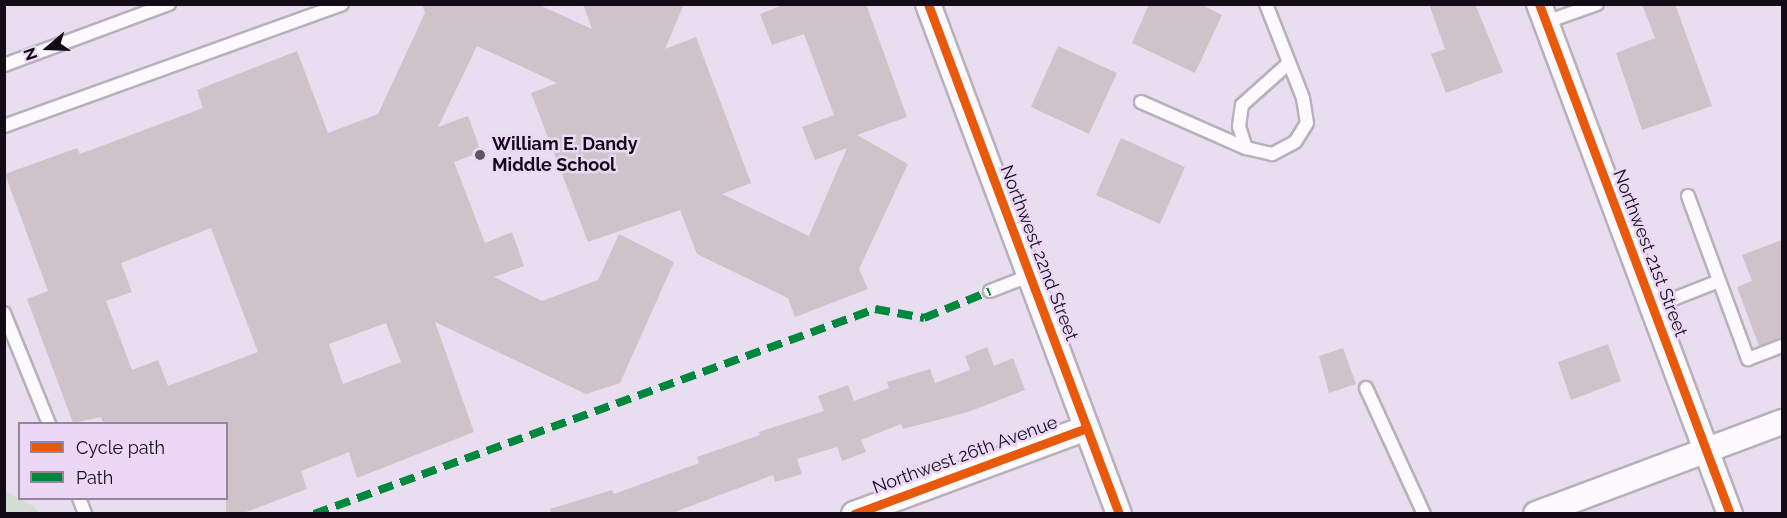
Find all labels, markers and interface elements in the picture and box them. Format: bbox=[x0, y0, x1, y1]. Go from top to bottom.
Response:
north arrow bbox=[18, 18, 78, 78]
text: N bbox=[20, 45, 41, 63]
place label: William E. Dandy Middle School bbox=[492, 134, 638, 176]
marker: William E. Dandy Middle School bbox=[473, 148, 487, 162]
street label: Northwest 22nd Street bbox=[996, 162, 1082, 344]
street label: Northwest 21st Street bbox=[1608, 166, 1692, 340]
street label: Northwest 26th Avenue bbox=[869, 411, 1061, 499]
legend bbox=[18, 422, 228, 500]
text: Cycle path bbox=[76, 437, 165, 458]
text: Path bbox=[76, 467, 113, 488]

